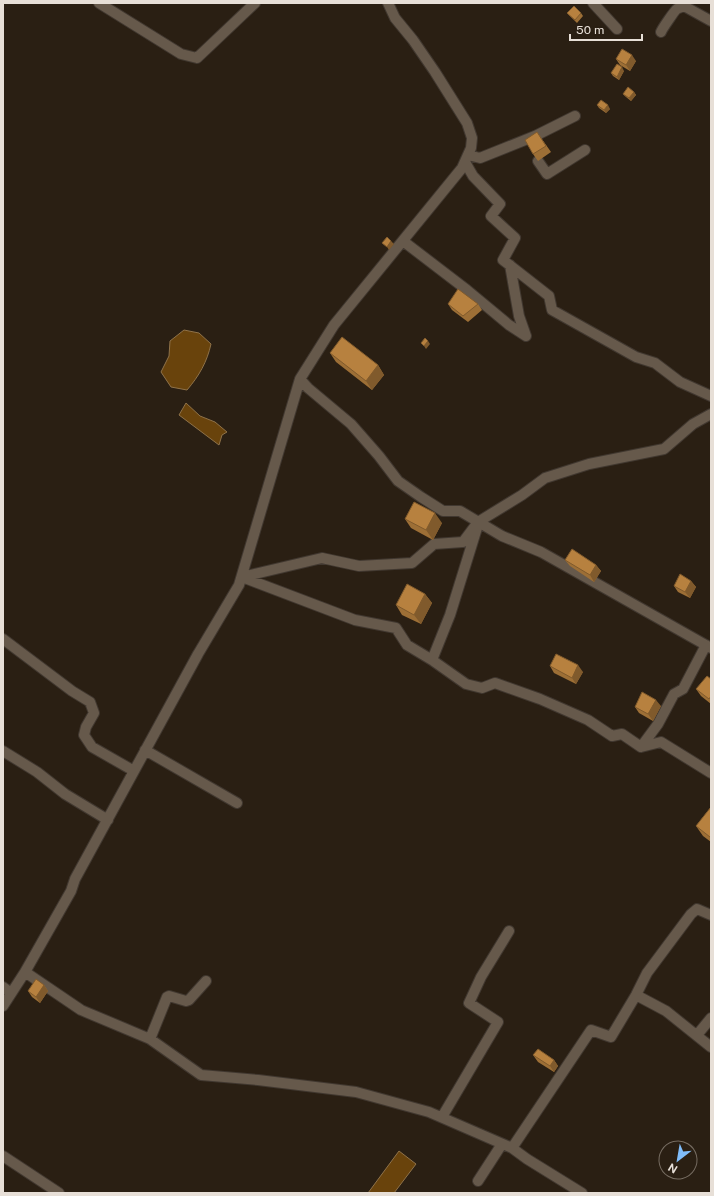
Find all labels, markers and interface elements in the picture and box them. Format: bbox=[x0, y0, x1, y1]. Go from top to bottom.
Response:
scale bar bbox=[570, 16, 642, 42]
text: 50 m bbox=[576, 23, 604, 37]
north arrow bbox=[658, 1140, 698, 1180]
text: N bbox=[666, 1161, 680, 1176]

